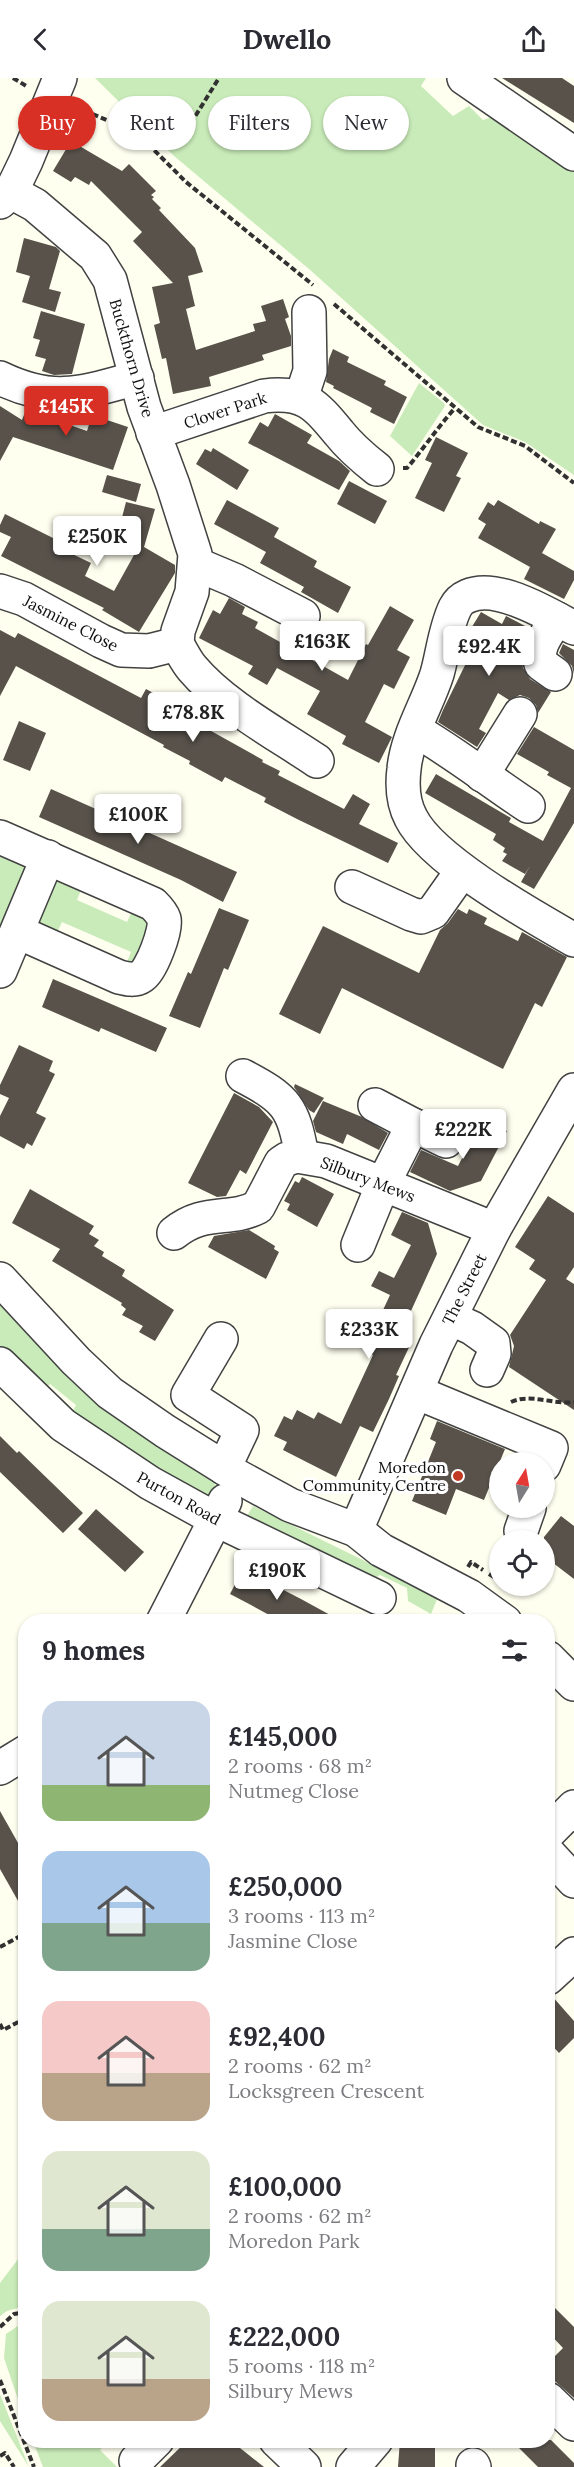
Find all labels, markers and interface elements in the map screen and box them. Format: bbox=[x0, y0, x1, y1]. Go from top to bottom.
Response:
text: Dwello bbox=[243, 22, 331, 56]
icon: back bbox=[24, 23, 57, 56]
icon: share bbox=[517, 23, 550, 56]
chip: Buy bbox=[18, 96, 96, 150]
chip: Rent bbox=[108, 96, 196, 150]
chip: Filters bbox=[208, 96, 311, 150]
chip: New bbox=[323, 96, 409, 150]
street label: Buckthorn Drive bbox=[106, 296, 159, 420]
pin: £145K bbox=[24, 386, 108, 437]
street label: Clover Park bbox=[181, 387, 269, 433]
text: £145K bbox=[38, 393, 94, 418]
pin: £250K bbox=[55, 516, 139, 567]
text: £250K bbox=[67, 523, 127, 548]
street label: Jasmine Close bbox=[19, 590, 122, 656]
pin: £163K bbox=[280, 621, 364, 672]
pin: £92.4K bbox=[440, 626, 538, 677]
text: £163K bbox=[294, 628, 350, 653]
text: £92.4K bbox=[457, 633, 521, 658]
pin: £78.8K bbox=[144, 692, 242, 743]
text: £78.8K bbox=[162, 699, 224, 724]
pin: £100K bbox=[96, 794, 180, 845]
text: £100K bbox=[108, 801, 168, 826]
pin: £222K bbox=[421, 1109, 505, 1160]
text: £222K bbox=[434, 1116, 492, 1141]
street label: Silbury Mews bbox=[318, 1152, 418, 1206]
street label: The Street bbox=[437, 1249, 491, 1328]
pin: £233K bbox=[327, 1309, 411, 1360]
text: £233K bbox=[340, 1316, 398, 1341]
north arrow bbox=[489, 1452, 555, 1518]
map controls bbox=[489, 1452, 555, 1596]
place label: Moredon Community Centre bbox=[303, 1457, 446, 1495]
street label: Purton Road bbox=[134, 1467, 225, 1529]
marker: Moredon Community Centre bbox=[451, 1469, 465, 1483]
button: locate bbox=[489, 1530, 555, 1596]
pin: £190K bbox=[235, 1550, 319, 1601]
text: £190K bbox=[248, 1557, 306, 1582]
text: 9 homes bbox=[42, 1634, 145, 1667]
icon: filters bbox=[498, 1634, 531, 1667]
text: £145,000 bbox=[228, 1720, 337, 1753]
icon: home bbox=[90, 1725, 162, 1797]
text: 2 rooms · 68 m² bbox=[228, 1753, 372, 1778]
text: Nutmeg Close bbox=[228, 1778, 359, 1803]
text: £250,000 bbox=[228, 1870, 343, 1903]
icon: home bbox=[90, 1875, 162, 1947]
text: 3 rooms · 113 m² bbox=[228, 1903, 376, 1928]
text: Jasmine Close bbox=[228, 1928, 358, 1953]
text: £92,400 bbox=[228, 2020, 326, 2053]
icon: home bbox=[90, 2025, 162, 2097]
text: 2 rooms · 62 m² bbox=[228, 2053, 372, 2078]
text: Locksgreen Crescent bbox=[228, 2078, 424, 2103]
text: £100,000 bbox=[228, 2170, 342, 2203]
icon: home bbox=[90, 2175, 162, 2247]
text: 2 rooms · 62 m² bbox=[228, 2203, 372, 2228]
text: Moredon Park bbox=[228, 2228, 360, 2253]
text: £222,000 bbox=[228, 2320, 340, 2353]
icon: home bbox=[90, 2325, 162, 2397]
text: 5 rooms · 118 m² bbox=[228, 2353, 375, 2378]
text: Silbury Mews bbox=[228, 2378, 353, 2403]

